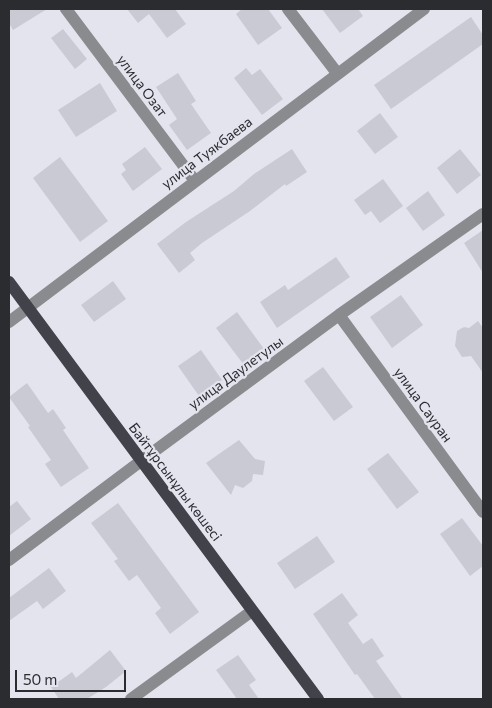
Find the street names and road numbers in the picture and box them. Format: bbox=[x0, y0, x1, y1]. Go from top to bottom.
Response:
street label: улица Озат bbox=[113, 52, 171, 120]
street label: улица Туякбаева bbox=[158, 114, 256, 192]
street label: улица Даулетулы bbox=[185, 333, 287, 413]
street label: улица Сауран bbox=[390, 364, 456, 446]
street label: Байтұрсынұлы көшесі bbox=[125, 420, 225, 544]

